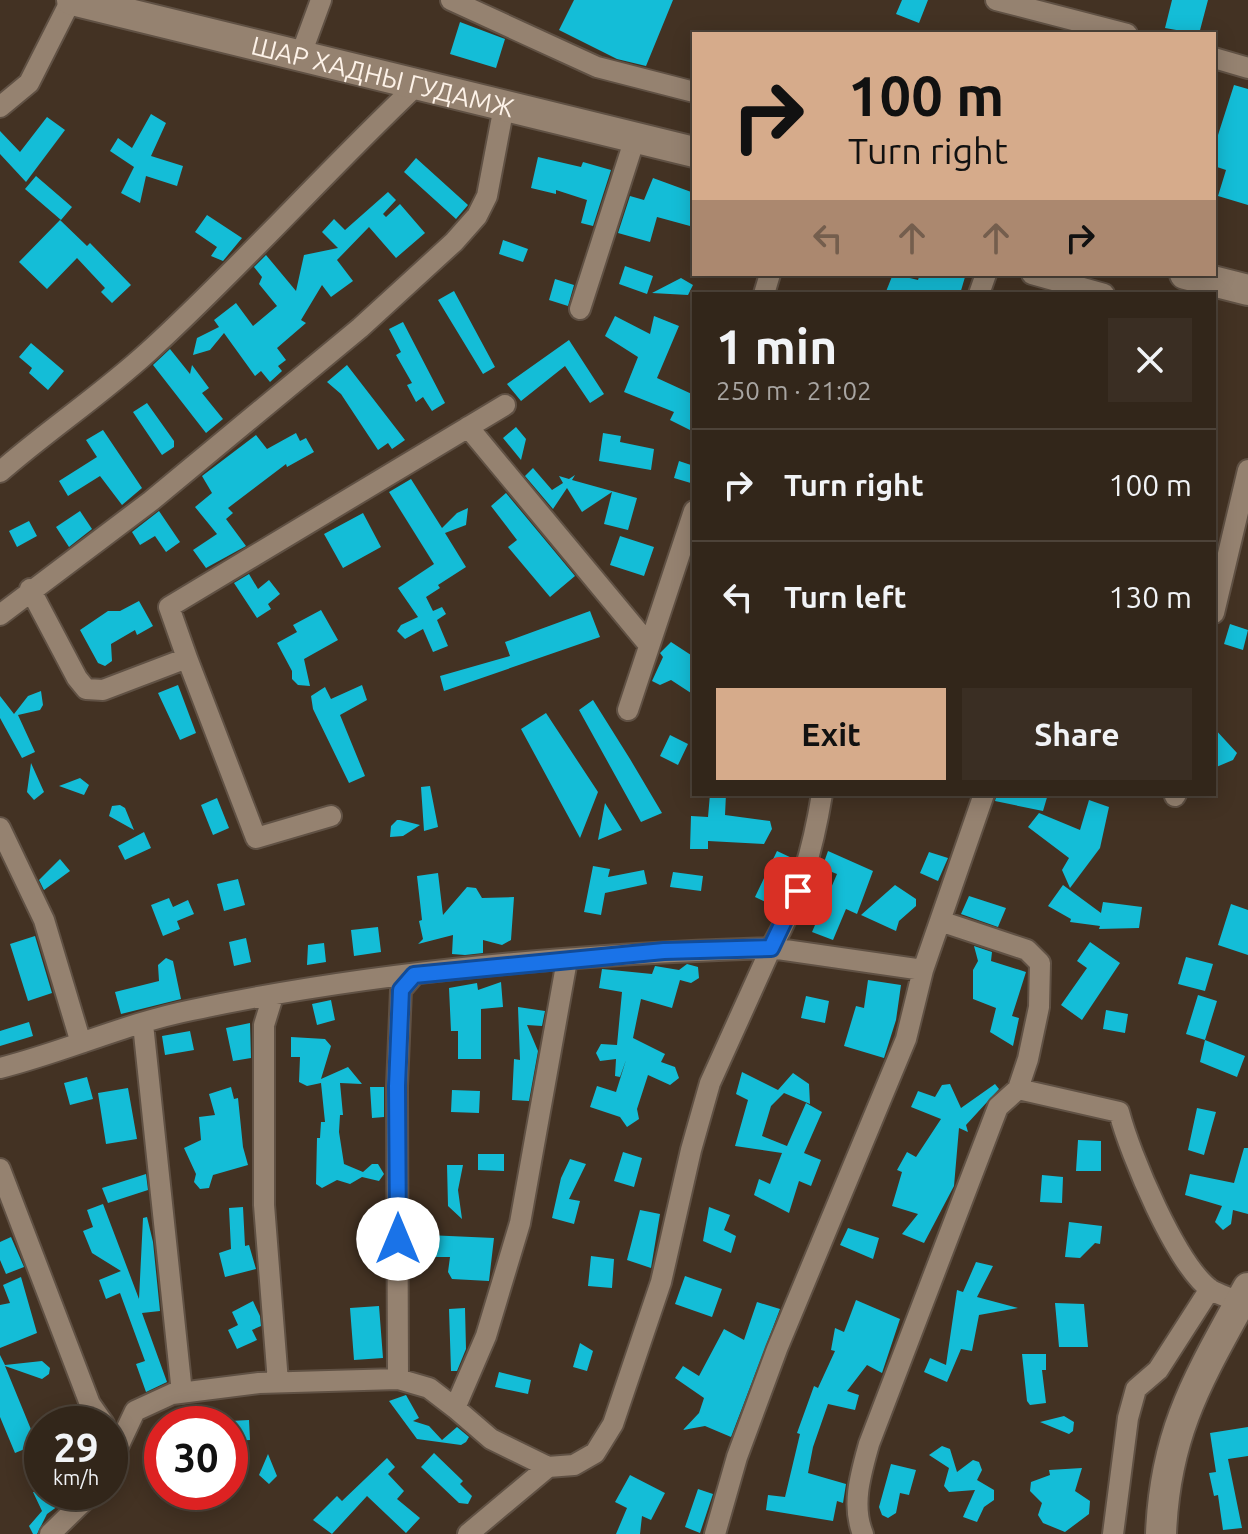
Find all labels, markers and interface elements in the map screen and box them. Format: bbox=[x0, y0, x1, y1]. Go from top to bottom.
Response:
street label: ШАР ХАДНЫ ГУДАМЖ bbox=[249, 30, 517, 122]
icon: right bbox=[716, 64, 820, 168]
text: 100 m bbox=[848, 64, 1004, 127]
text: Turn right bbox=[848, 130, 1008, 171]
icon: left bbox=[806, 216, 850, 260]
icon: ahead bbox=[890, 216, 934, 260]
icon: ahead bbox=[974, 216, 1018, 260]
icon: right bbox=[1058, 216, 1102, 260]
button: close bbox=[1108, 318, 1192, 402]
text: 1 min bbox=[716, 319, 837, 373]
text: 250 m · 21:02 bbox=[716, 376, 872, 405]
icon: right bbox=[716, 463, 760, 507]
text: Turn right bbox=[784, 468, 924, 502]
text: 100 m bbox=[1108, 468, 1192, 502]
icon: left bbox=[716, 575, 760, 619]
text: Turn left bbox=[784, 580, 906, 614]
text: 130 m bbox=[1108, 580, 1192, 614]
button: Exit bbox=[716, 688, 946, 780]
button: Share bbox=[962, 688, 1192, 780]
pin bbox=[764, 857, 832, 925]
icon: arrive bbox=[776, 869, 820, 913]
position arrow bbox=[356, 1197, 440, 1281]
speed limit sign: 30 bbox=[144, 1406, 248, 1510]
text: 29 bbox=[53, 1425, 99, 1470]
text: km/h bbox=[53, 1466, 99, 1489]

